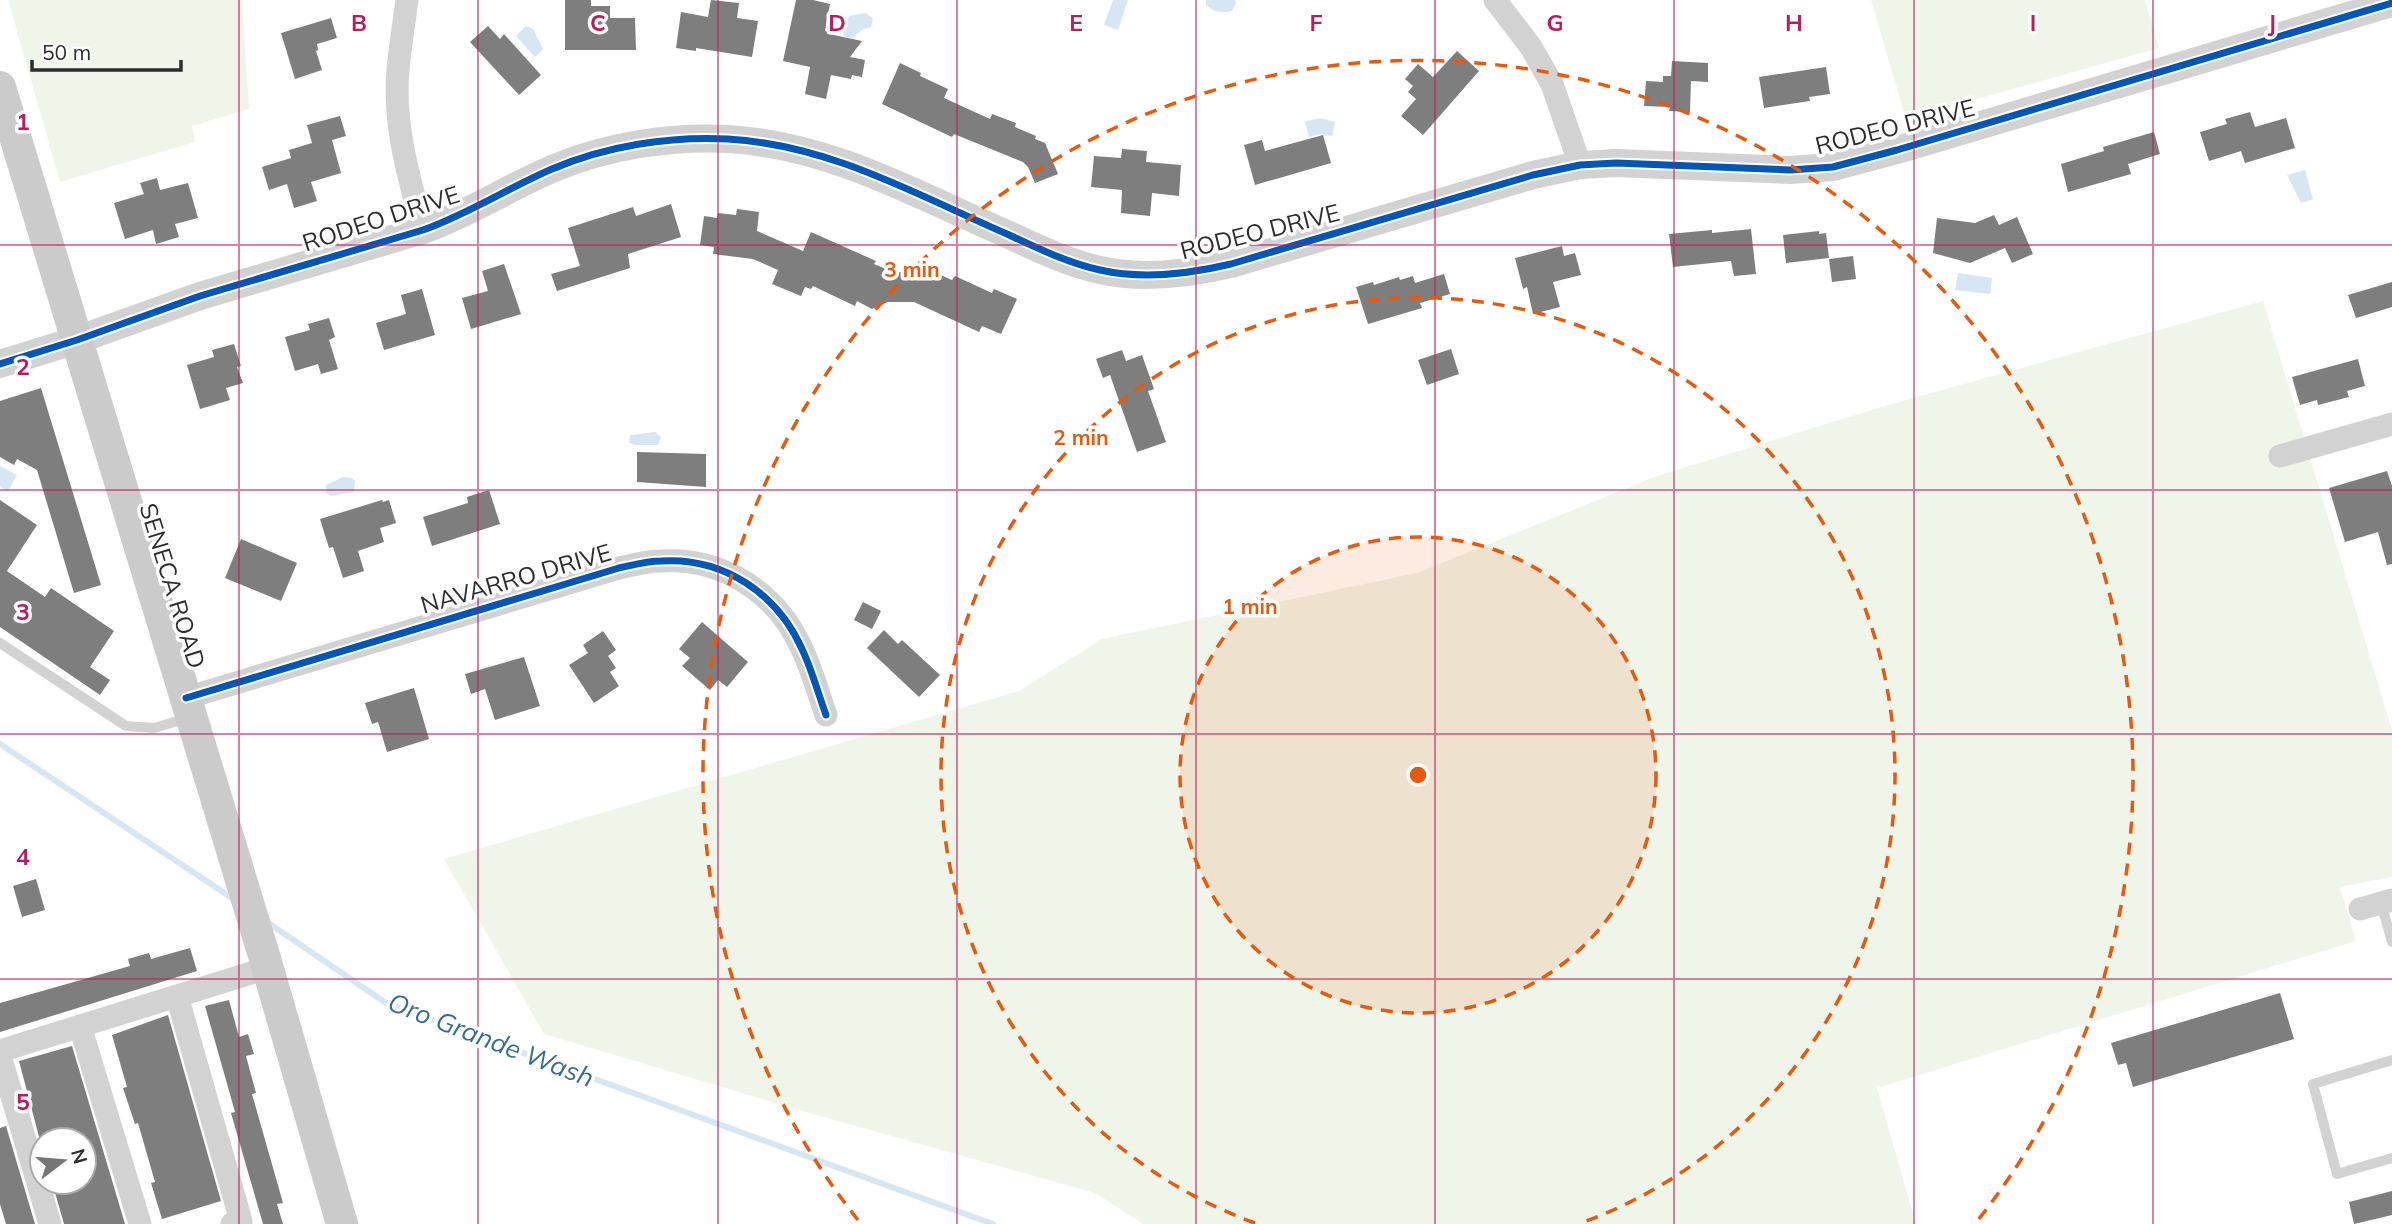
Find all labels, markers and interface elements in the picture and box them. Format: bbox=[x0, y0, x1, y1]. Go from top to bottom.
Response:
text: B bbox=[351, 8, 367, 37]
text: C bbox=[590, 8, 606, 37]
text: D bbox=[828, 8, 846, 37]
text: E bbox=[1069, 8, 1083, 37]
text: F bbox=[1309, 8, 1323, 37]
text: G bbox=[1546, 8, 1564, 37]
text: H bbox=[1785, 8, 1803, 37]
text: I bbox=[2030, 8, 2036, 37]
text: J bbox=[2268, 8, 2276, 37]
scale bar bbox=[32, 28, 180, 72]
text: 50 m bbox=[42, 39, 91, 65]
street label: RODEO DRIVE bbox=[1812, 92, 1978, 160]
text: 1 bbox=[16, 107, 30, 136]
street label: RODEO DRIVE bbox=[298, 179, 463, 258]
street label: RODEO DRIVE bbox=[1177, 197, 1343, 265]
text: 3 min bbox=[884, 256, 940, 282]
text: 2 bbox=[16, 352, 30, 381]
text: 2 min bbox=[1053, 424, 1109, 450]
street label: SENECA ROAD bbox=[134, 499, 212, 672]
street label: NAVARRO DRIVE bbox=[417, 536, 614, 620]
text: 1 min bbox=[1222, 593, 1278, 619]
text: 3 bbox=[16, 597, 30, 626]
centre of rings bbox=[1406, 763, 1430, 787]
text: 4 bbox=[16, 842, 30, 871]
water label: Oro Grande Wash bbox=[384, 985, 599, 1094]
text: 5 bbox=[16, 1087, 30, 1116]
north arrow bbox=[28, 1126, 98, 1196]
text: N bbox=[66, 1146, 93, 1167]

